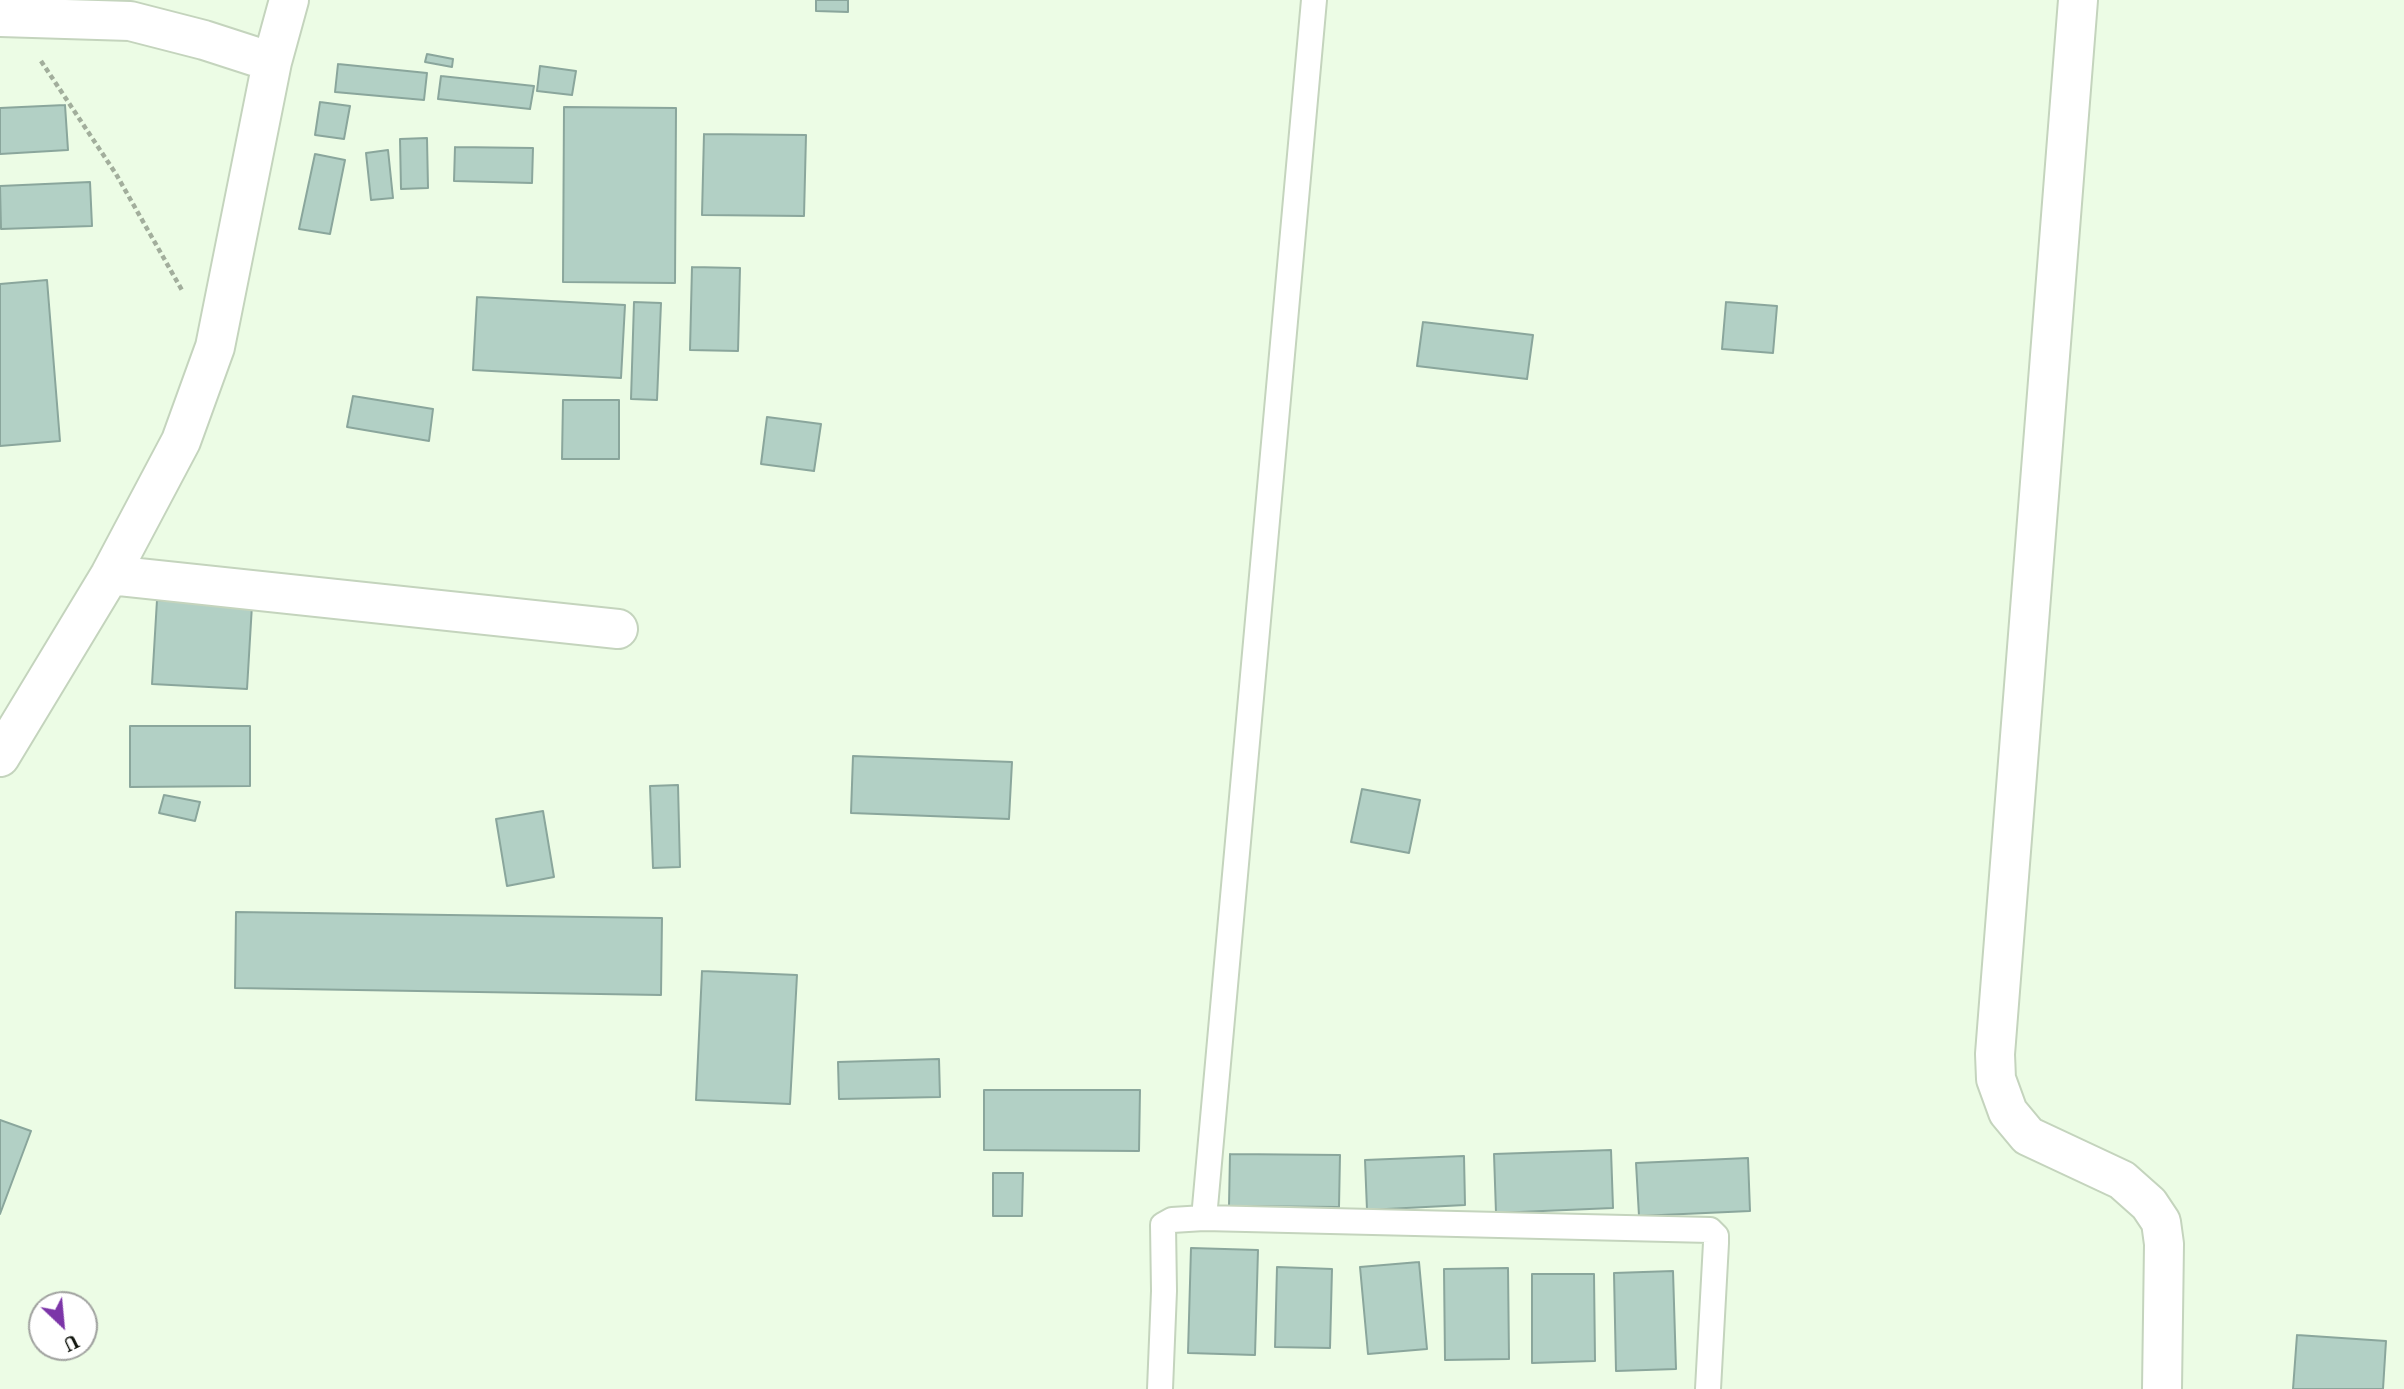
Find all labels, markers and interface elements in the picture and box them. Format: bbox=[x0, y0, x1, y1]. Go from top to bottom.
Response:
north arrow bbox=[28, 1291, 98, 1361]
text: U bbox=[59, 1328, 83, 1358]

